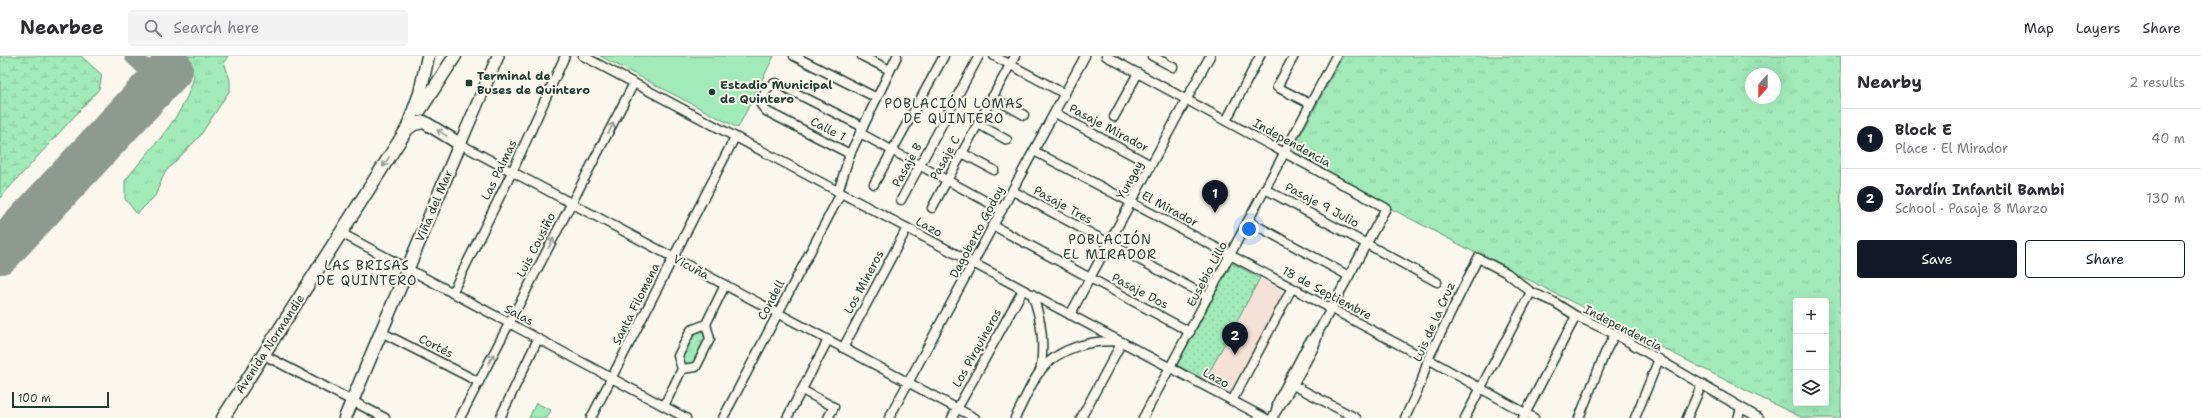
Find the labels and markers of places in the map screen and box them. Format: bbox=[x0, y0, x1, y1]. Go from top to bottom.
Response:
place label: Terminal de Buses de Quintero bbox=[477, 68, 590, 98]
place label: Estadio Municipal de Quintero bbox=[720, 77, 832, 107]
marker: Terminal de Buses de Quintero bbox=[464, 78, 474, 88]
marker: Estadio Municipal de Quintero bbox=[707, 87, 717, 97]
pin: 1 bbox=[1202, 180, 1228, 213]
pin: 2 bbox=[1222, 322, 1248, 355]

